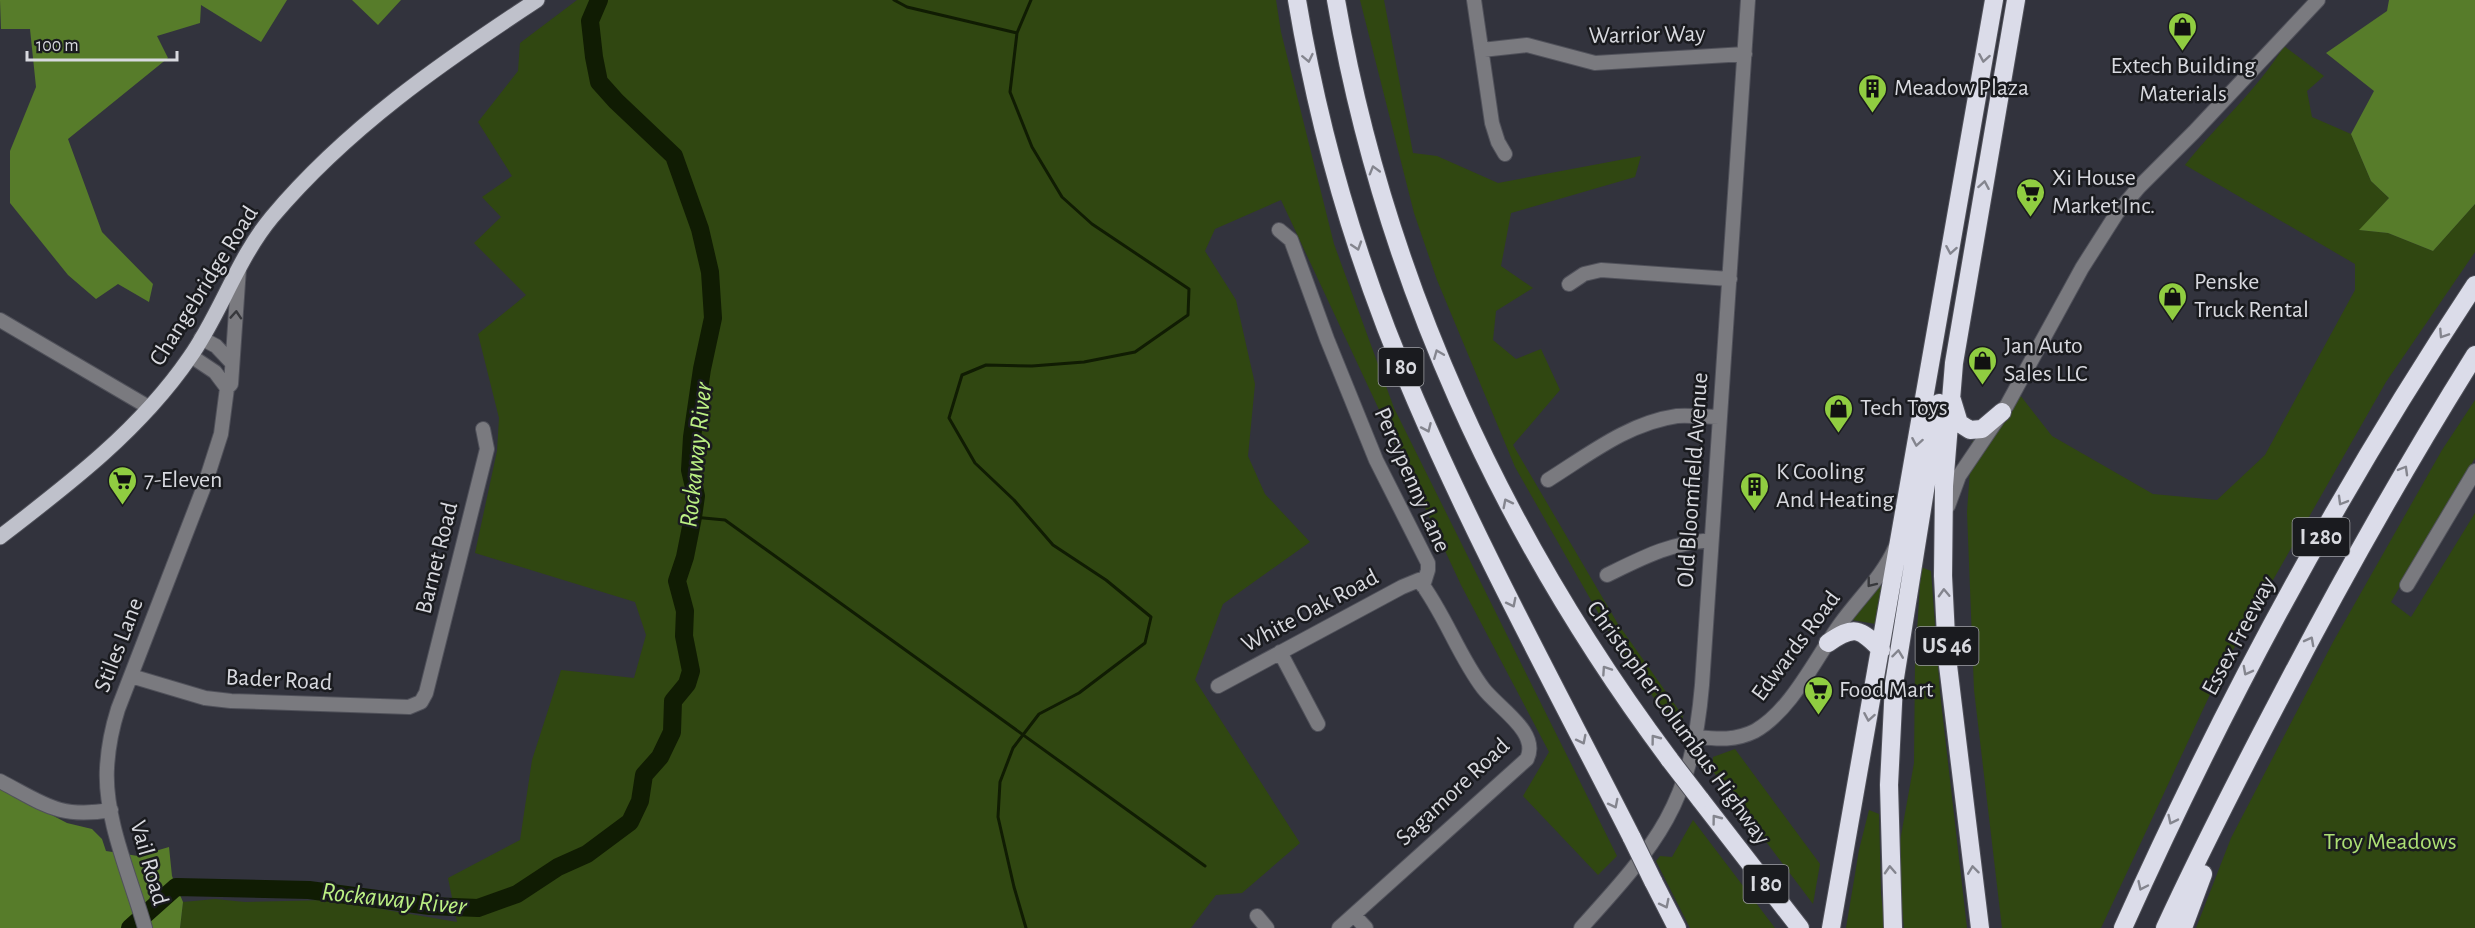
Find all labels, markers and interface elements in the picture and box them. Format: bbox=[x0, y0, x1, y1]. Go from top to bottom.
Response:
shop icon: Extech Building Materials bbox=[2167, 10, 2199, 52]
street label: Warrior Way bbox=[1588, 22, 1706, 48]
scale bar bbox=[27, 24, 177, 62]
text: 100 m bbox=[36, 37, 79, 55]
one-way arrow bbox=[1301, 52, 1314, 62]
one-way arrow bbox=[1978, 52, 1991, 62]
place label: Extech Building Materials bbox=[2110, 54, 2256, 106]
building icon: Meadow Plaza bbox=[1857, 72, 1889, 114]
place label: Meadow Plaza bbox=[1894, 76, 2029, 100]
one-way arrow bbox=[1369, 165, 1381, 175]
place label: Xi House Market Inc. bbox=[2052, 166, 2155, 218]
supermarket icon: Xi House Market Inc. bbox=[2015, 176, 2047, 218]
one-way arrow bbox=[1977, 181, 1989, 190]
street label: Changebridge Road bbox=[145, 202, 263, 370]
one-way arrow bbox=[1350, 240, 1363, 251]
one-way arrow bbox=[1945, 245, 1957, 254]
place label: Penske Truck Rental bbox=[2194, 270, 2309, 322]
shop icon: Penske Truck Rental bbox=[2157, 280, 2189, 322]
one-way arrow bbox=[229, 311, 242, 320]
one-way arrow bbox=[2439, 327, 2450, 338]
place label: Jan Auto Sales LLC bbox=[2004, 334, 2087, 386]
shop icon: Jan Auto Sales LLC bbox=[1967, 344, 1999, 386]
road number: I 80 bbox=[1378, 348, 1424, 386]
one-way arrow bbox=[1432, 349, 1445, 360]
street label: Old Bloomfield Avenue bbox=[1674, 372, 1712, 588]
water label: Rockaway River bbox=[675, 380, 717, 529]
shop icon: Tech Toys bbox=[1823, 392, 1855, 434]
place label: Tech Toys bbox=[1860, 396, 1948, 420]
street label: Percypenny Lane bbox=[1369, 404, 1455, 556]
one-way arrow bbox=[1420, 422, 1432, 433]
one-way arrow bbox=[1911, 436, 1924, 446]
place label: K Cooling And Heating bbox=[1776, 460, 1894, 512]
supermarket icon: 7-Eleven bbox=[107, 464, 139, 506]
one-way arrow bbox=[2397, 466, 2408, 477]
place label: 7-Eleven bbox=[144, 468, 222, 492]
building icon: K Cooling And Heating bbox=[1739, 470, 1771, 512]
one-way arrow bbox=[2338, 494, 2349, 505]
one-way arrow bbox=[1502, 498, 1514, 509]
street label: Barnet Road bbox=[412, 500, 462, 616]
road number: I 280 bbox=[2292, 518, 2350, 556]
street label: White Oak Road bbox=[1238, 565, 1382, 657]
street label: Essex Freeway bbox=[2198, 573, 2280, 699]
one-way arrow bbox=[1868, 577, 1879, 588]
street label: Edwards Road bbox=[1747, 587, 1845, 705]
one-way arrow bbox=[1938, 588, 1950, 597]
street label: Stiles Lane bbox=[90, 595, 148, 695]
one-way arrow bbox=[1505, 597, 1517, 608]
street label: Christopher Columbus Highway bbox=[1582, 597, 1774, 849]
road number: US 46 bbox=[1916, 627, 1978, 665]
one-way arrow bbox=[2303, 637, 2314, 647]
one-way arrow bbox=[1892, 649, 1904, 659]
street label: Bader Road bbox=[225, 665, 333, 695]
one-way arrow bbox=[2243, 665, 2255, 676]
one-way arrow bbox=[1602, 666, 1613, 677]
supermarket icon: Food Mart bbox=[1802, 674, 1834, 716]
place label: Food Mart bbox=[1839, 678, 1934, 702]
one-way arrow bbox=[1863, 712, 1875, 721]
street label: Sagamore Road bbox=[1392, 734, 1514, 850]
one-way arrow bbox=[1575, 734, 1586, 744]
one-way arrow bbox=[1651, 735, 1662, 746]
one-way arrow bbox=[1607, 797, 1619, 808]
one-way arrow bbox=[2168, 814, 2180, 825]
one-way arrow bbox=[1712, 815, 1723, 826]
street label: Vail Road bbox=[126, 818, 172, 908]
park label: Troy Meadows bbox=[2323, 830, 2457, 854]
road number: I 80 bbox=[1744, 865, 1788, 903]
one-way arrow bbox=[1884, 865, 1897, 874]
one-way arrow bbox=[1968, 865, 1980, 875]
water label: Rockaway River bbox=[320, 878, 469, 920]
one-way arrow bbox=[2137, 879, 2149, 890]
one-way arrow bbox=[1657, 898, 1669, 909]

